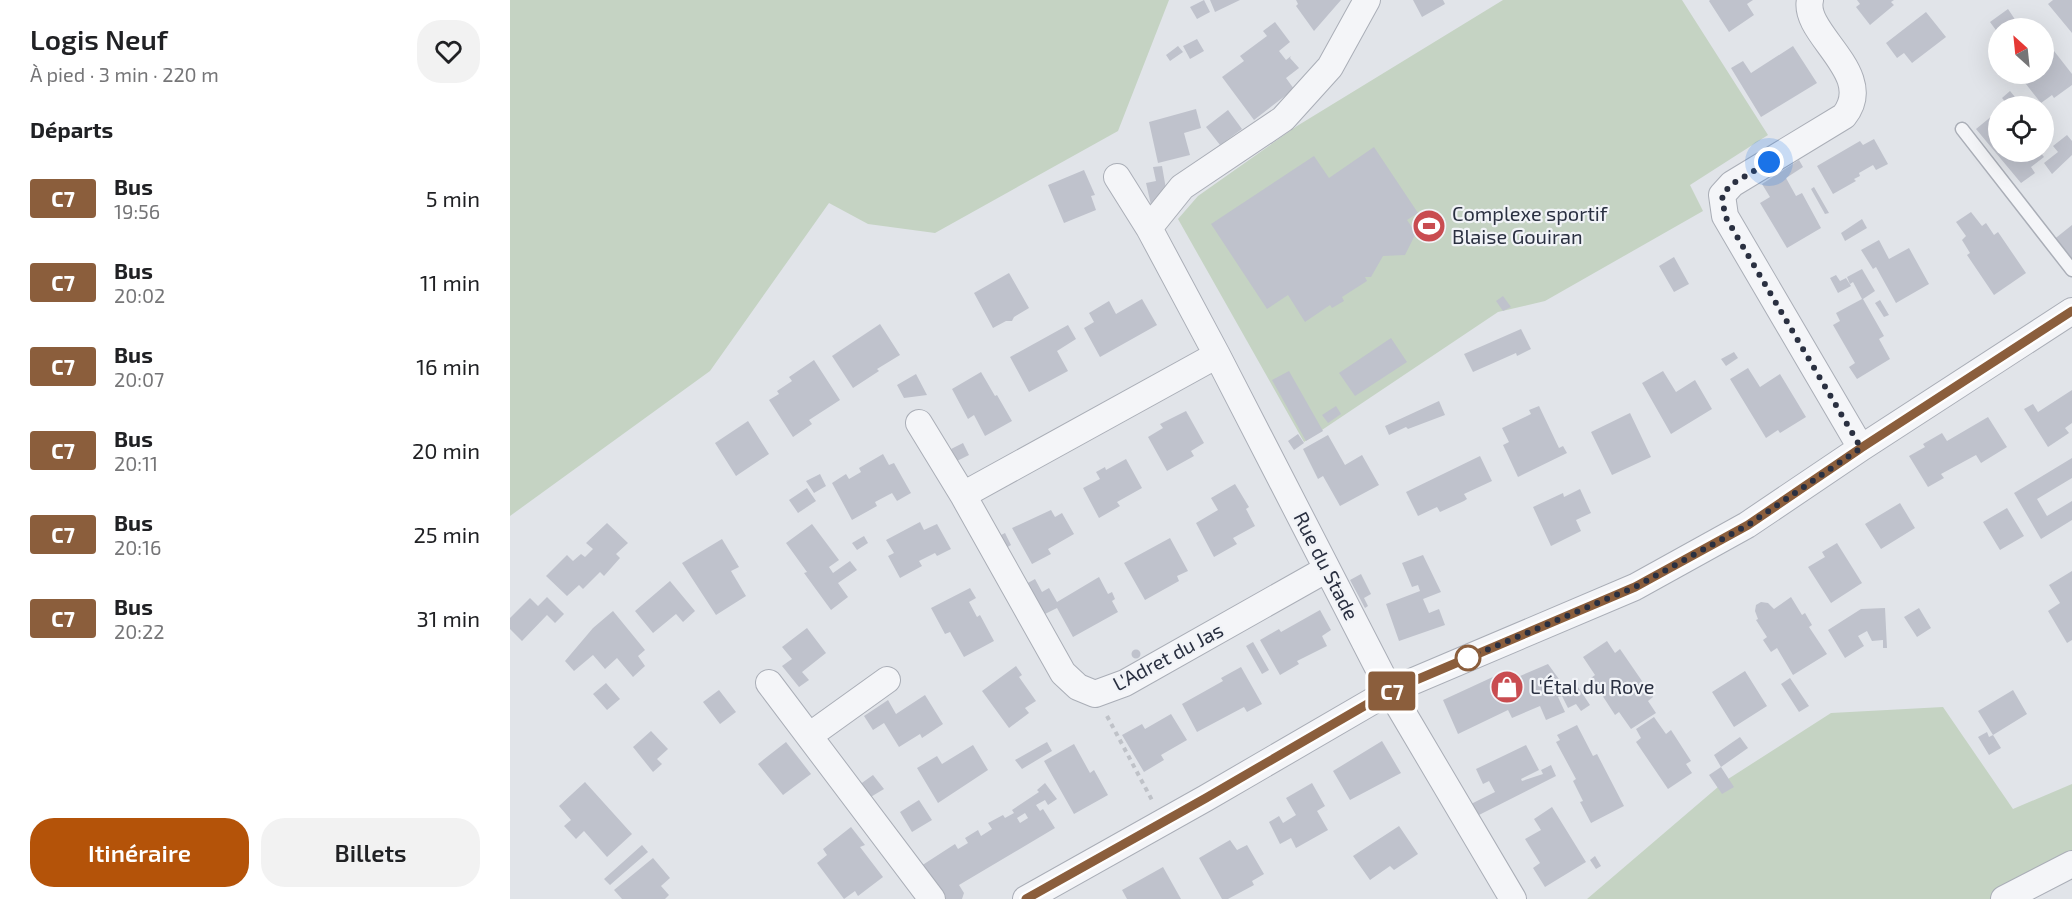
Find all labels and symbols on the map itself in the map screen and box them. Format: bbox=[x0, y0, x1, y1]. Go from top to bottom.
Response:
north arrow bbox=[1988, 18, 2054, 84]
your location bbox=[1754, 147, 1784, 177]
place label: Complexe sportif Blaise Gouiran bbox=[1452, 201, 1608, 248]
sports icon: Complexe sportif Blaise Gouiran bbox=[1411, 208, 1447, 244]
street label: Rue du Stade bbox=[1289, 507, 1364, 624]
street label: L'Adret du Jas bbox=[1108, 617, 1227, 695]
unlabelled marker bbox=[1455, 645, 1481, 671]
shop icon: L'Étal du Rove bbox=[1489, 669, 1525, 705]
line badge: C7 bbox=[1365, 672, 1419, 710]
place label: L'Étal du Rove bbox=[1530, 674, 1654, 698]

